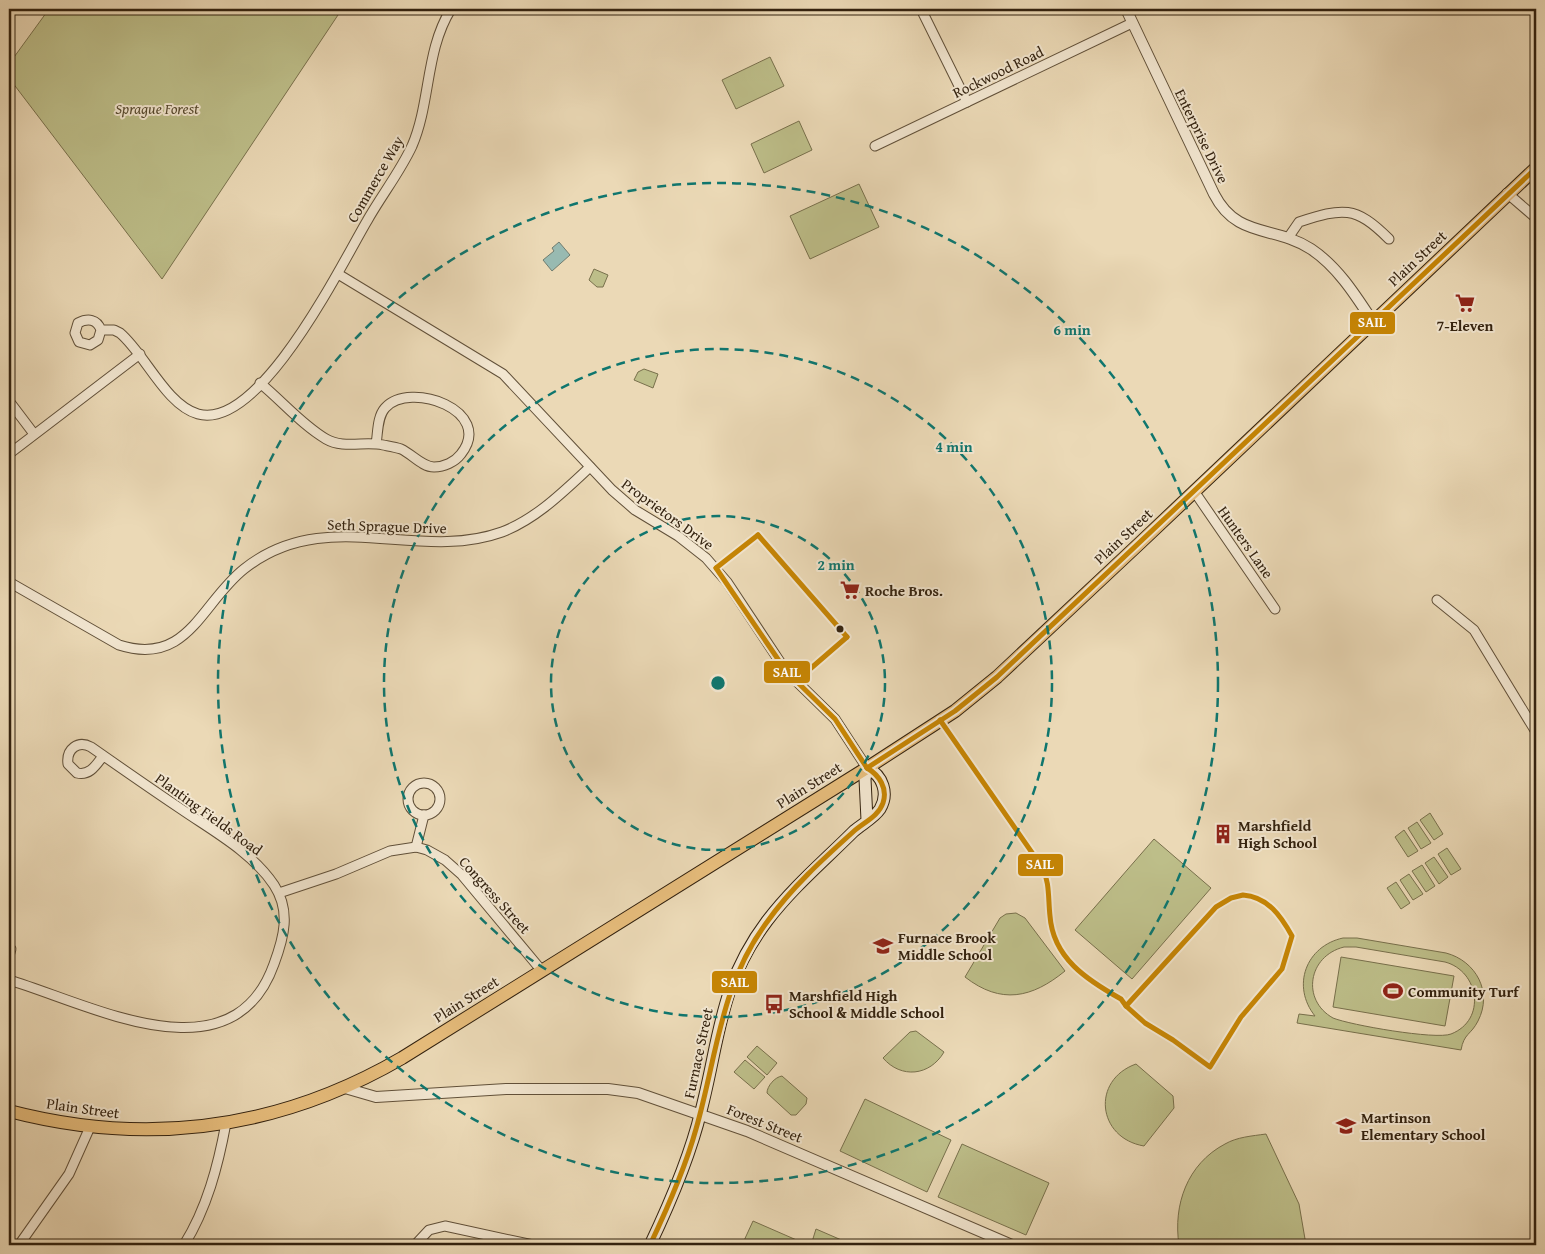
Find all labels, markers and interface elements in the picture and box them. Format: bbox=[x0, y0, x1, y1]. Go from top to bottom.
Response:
street label: Rockwood Road bbox=[949, 41, 1047, 103]
street label: Enterprise Drive bbox=[1170, 85, 1234, 187]
park label: Sprague Forest bbox=[115, 98, 199, 119]
street label: Commerce Way bbox=[342, 131, 409, 226]
street label: Plain Street bbox=[1383, 225, 1451, 291]
supermarket icon: 7-Eleven bbox=[1454, 292, 1476, 314]
line badge: SAIL bbox=[1349, 311, 1396, 335]
text: SAIL bbox=[1358, 312, 1387, 332]
place label: 7-Eleven bbox=[1437, 315, 1494, 336]
text: 6 min bbox=[1053, 319, 1091, 340]
text: 4 min bbox=[935, 436, 973, 457]
street label: Proprietors Drive bbox=[618, 473, 718, 555]
street label: Hunters Lane bbox=[1213, 502, 1279, 582]
street label: Plain Street bbox=[1089, 503, 1157, 569]
street label: Seth Sprague Drive bbox=[327, 513, 447, 539]
text: 2 min bbox=[817, 554, 855, 575]
supermarket icon: Roche Bros. bbox=[839, 579, 861, 601]
place label: Roche Bros. bbox=[865, 580, 943, 601]
unlabelled marker bbox=[835, 624, 845, 634]
line badge: SAIL bbox=[763, 660, 811, 684]
text: SAIL bbox=[773, 662, 802, 682]
centre of rings bbox=[709, 674, 727, 692]
street label: Plain Street bbox=[772, 756, 846, 813]
street label: Planting Fields Road bbox=[151, 768, 267, 860]
place label: Marshfield High School bbox=[1238, 815, 1318, 853]
building icon: Marshfield High School bbox=[1212, 823, 1234, 845]
street label: Congress Street bbox=[454, 852, 536, 939]
line badge: SAIL bbox=[1017, 853, 1064, 877]
text: SAIL bbox=[1026, 854, 1055, 874]
place label: Furnace Brook Middle School bbox=[898, 927, 996, 965]
school or university icon: Furnace Brook Middle School bbox=[872, 935, 894, 957]
street label: Plain Street bbox=[429, 970, 503, 1027]
line badge: SAIL bbox=[711, 970, 758, 994]
text: SAIL bbox=[721, 972, 750, 992]
sports icon: Community Turf bbox=[1382, 980, 1404, 1002]
place label: Community Turf bbox=[1408, 981, 1520, 1002]
place label: Marshfield High School & Middle School bbox=[789, 985, 945, 1023]
bus stop icon: Marshfield High School & Middle School bbox=[763, 993, 785, 1015]
street label: Furnace Street bbox=[678, 1005, 718, 1100]
street label: Plain Street bbox=[45, 1093, 121, 1124]
street label: Forest Street bbox=[724, 1098, 807, 1148]
place label: Martinson Elementary School bbox=[1361, 1107, 1486, 1145]
school or university icon: Martinson Elementary School bbox=[1335, 1115, 1357, 1137]

